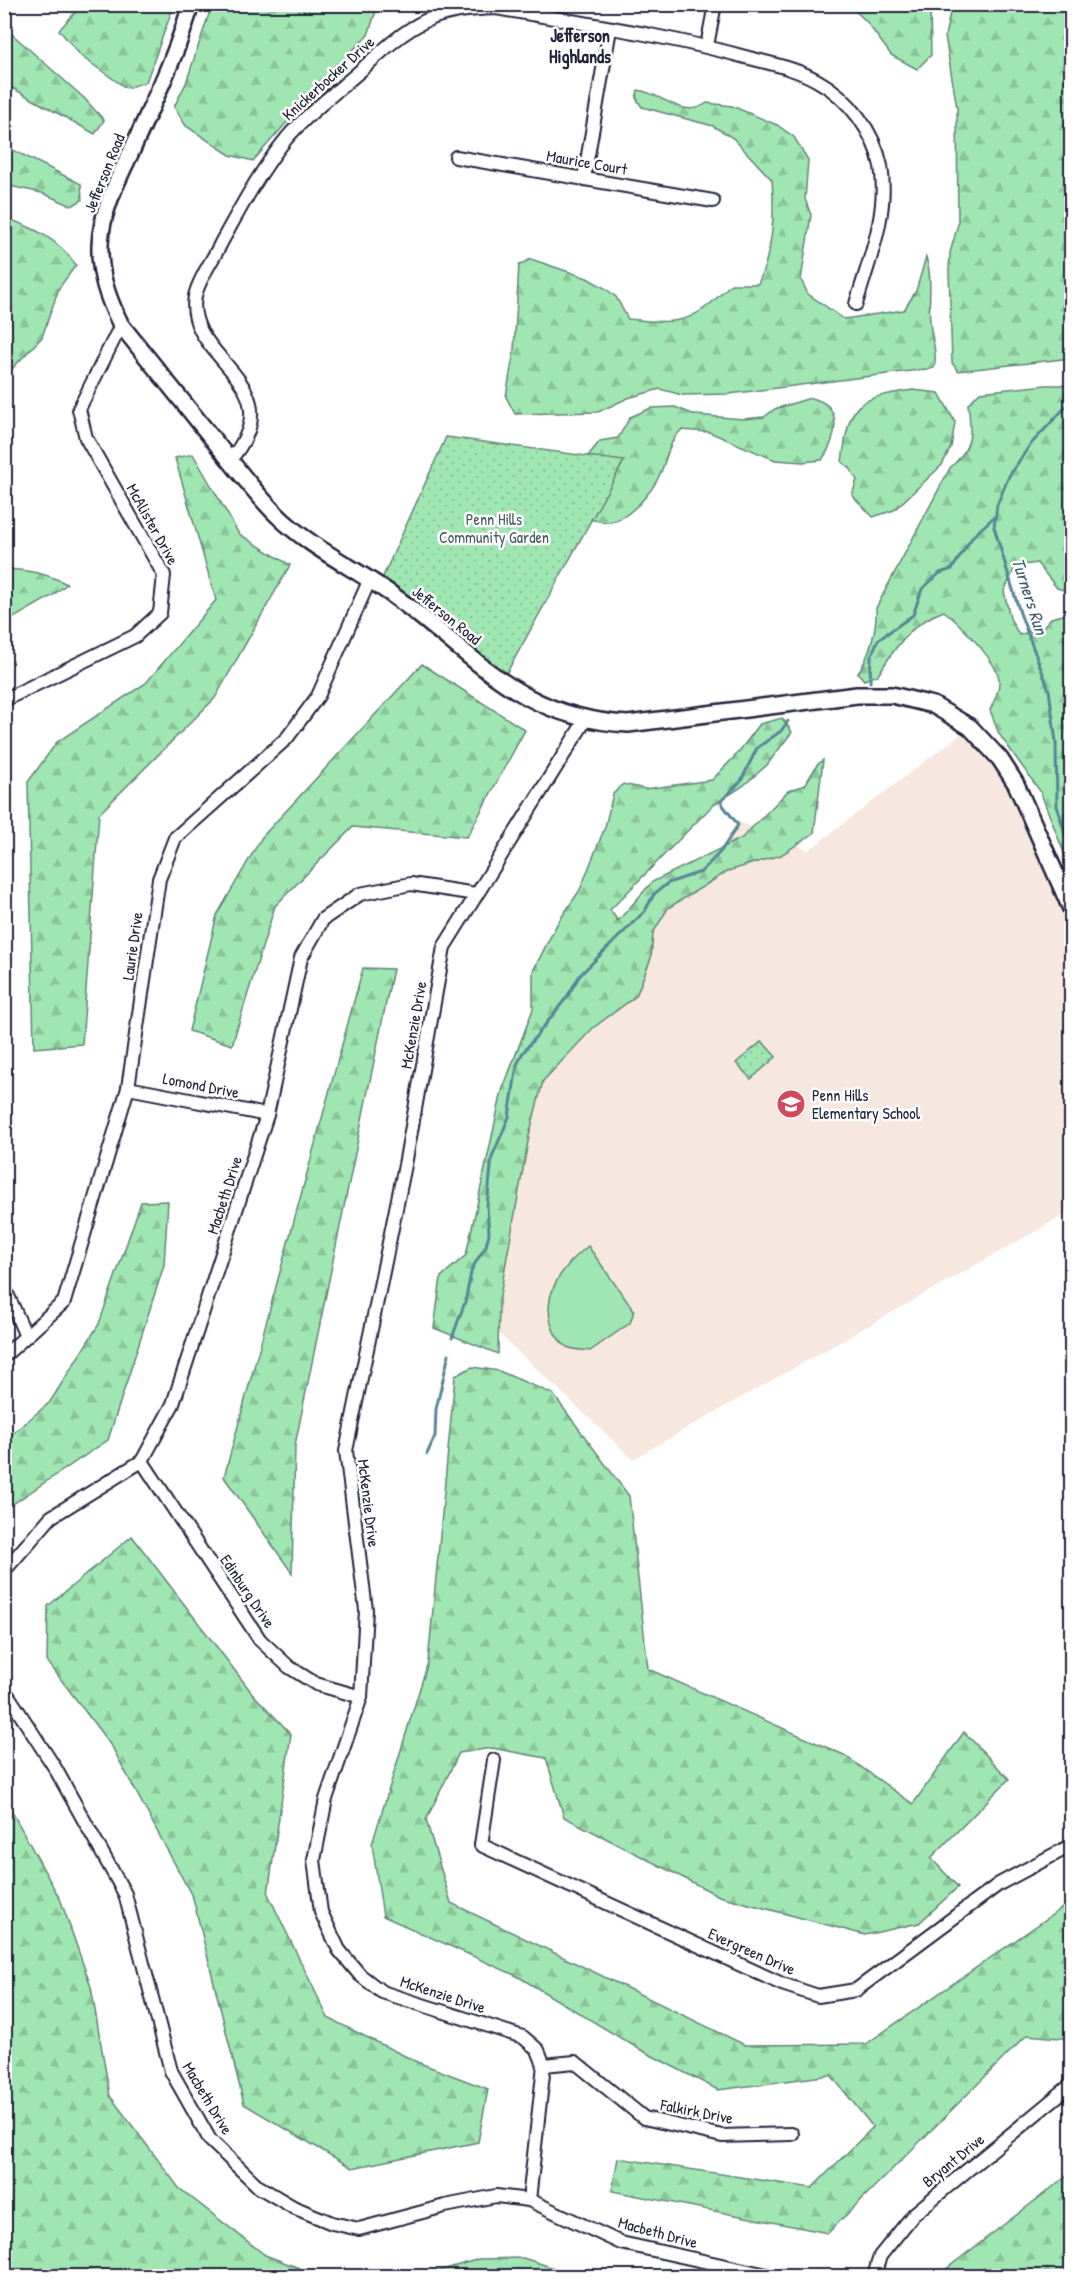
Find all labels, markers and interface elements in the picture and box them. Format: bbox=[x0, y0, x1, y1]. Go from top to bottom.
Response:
district label: Jefferson Highlands bbox=[549, 23, 611, 70]
street label: Knickerbocker Drive bbox=[277, 30, 379, 125]
street label: Jefferson Road bbox=[78, 130, 130, 216]
street label: Maurice Court bbox=[545, 144, 630, 180]
street label: McAlister Drive bbox=[122, 480, 185, 569]
park label: Penn Hills Community Garden bbox=[439, 508, 549, 548]
water label: Turners Run bbox=[1006, 554, 1055, 639]
street label: Jefferson Road bbox=[408, 580, 486, 650]
street label: Laurie Drive bbox=[116, 910, 148, 981]
street label: McKenzie Drive bbox=[395, 979, 432, 1070]
street label: Lomond Drive bbox=[161, 1067, 242, 1103]
place label: Penn Hills Elementary School bbox=[812, 1084, 921, 1124]
school or university icon: Penn Hills Elementary School bbox=[775, 1088, 807, 1120]
street label: Macbeth Drive bbox=[201, 1152, 247, 1237]
street label: McKenzie Drive bbox=[353, 1458, 385, 1549]
street label: Edinburg Drive bbox=[215, 1550, 281, 1633]
street label: Evergreen Drive bbox=[705, 1922, 800, 1980]
street label: McKenzie Drive bbox=[398, 1970, 489, 2018]
street label: Macbeth Drive bbox=[178, 2058, 239, 2139]
street label: Falkirk Drive bbox=[658, 2093, 736, 2129]
street label: Bryant Drive bbox=[917, 2128, 989, 2192]
street label: Macbeth Drive bbox=[616, 2211, 701, 2253]

